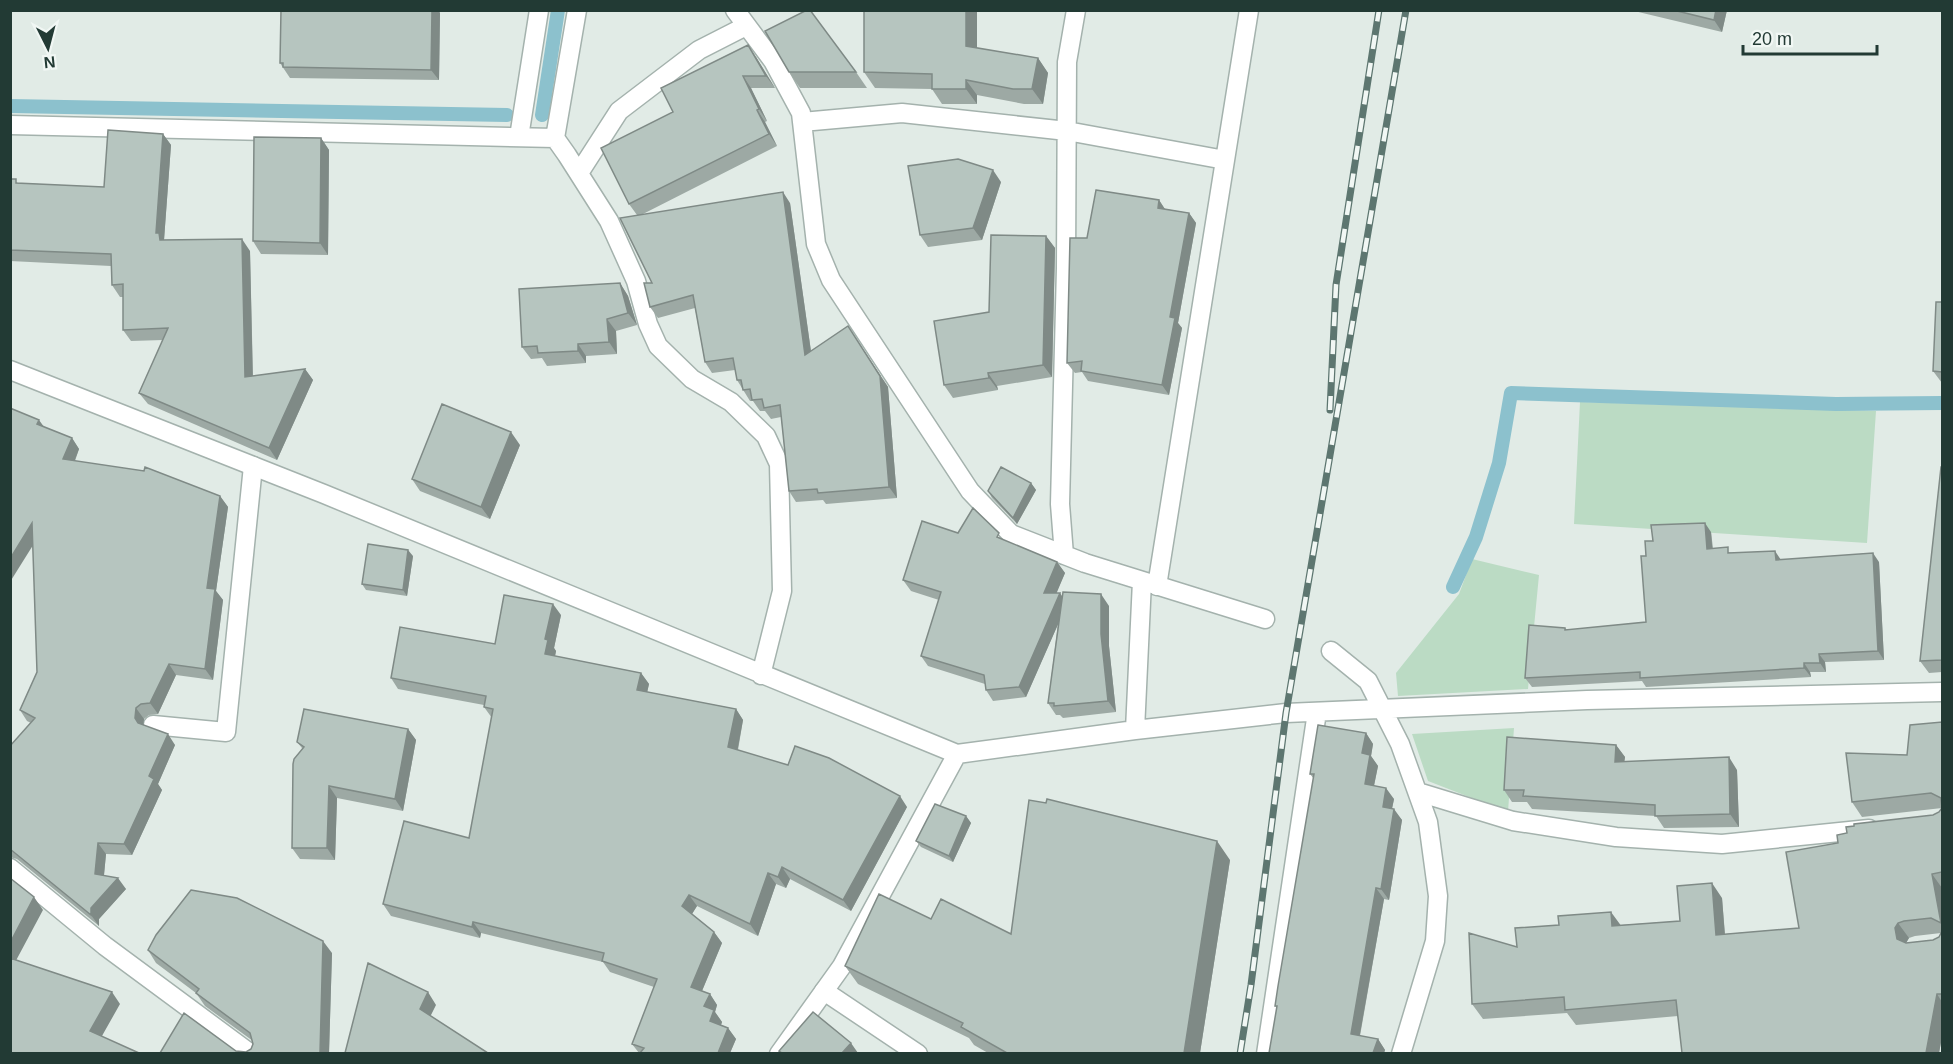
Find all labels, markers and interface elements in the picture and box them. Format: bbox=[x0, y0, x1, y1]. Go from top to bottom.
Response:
north arrow bbox=[18, 18, 78, 78]
scale bar bbox=[1743, 18, 1876, 56]
text: 20 m bbox=[1752, 29, 1792, 49]
text: N bbox=[43, 53, 56, 71]

